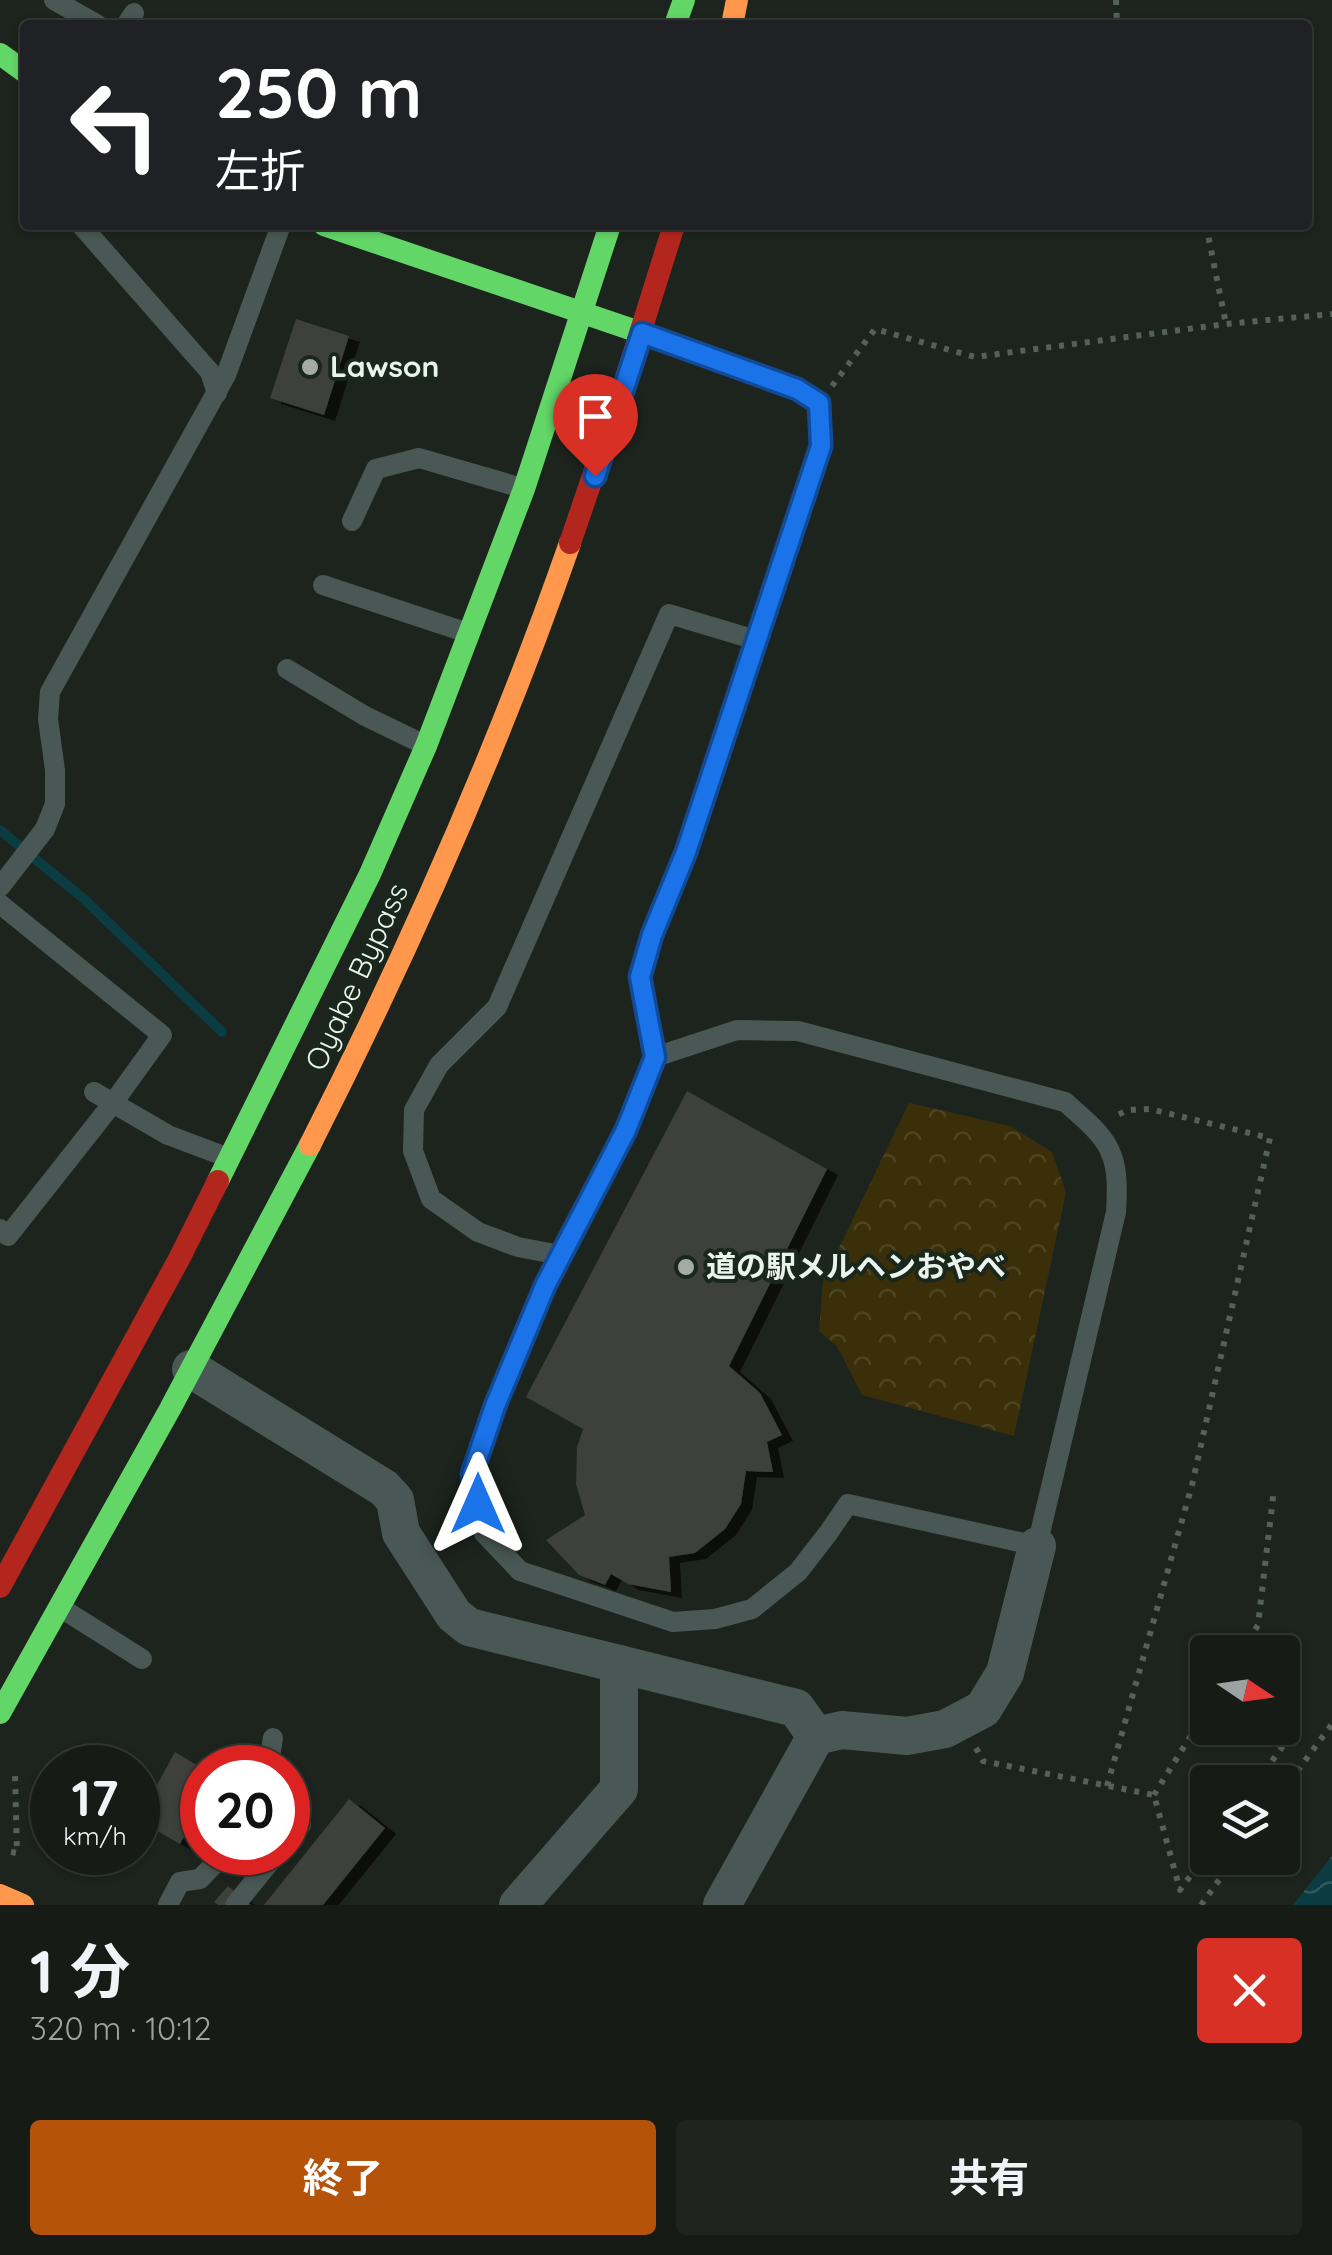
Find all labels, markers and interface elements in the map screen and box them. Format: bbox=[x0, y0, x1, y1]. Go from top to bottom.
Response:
text: 250 m bbox=[215, 48, 422, 136]
icon: left bbox=[50, 60, 180, 190]
text: 左折 bbox=[215, 142, 305, 198]
place label: Lawson bbox=[330, 347, 439, 385]
marker: Lawson bbox=[299, 356, 321, 378]
pin bbox=[553, 374, 638, 477]
icon: arrive bbox=[568, 389, 623, 444]
street label: Oyabe Bypass bbox=[296, 877, 416, 1076]
place label: 道の駅メルヘンおやべ bbox=[706, 1247, 1006, 1285]
marker: 道の駅メルヘンおやべ bbox=[675, 1256, 697, 1278]
position arrow bbox=[426, 1452, 530, 1556]
north arrow bbox=[1190, 1635, 1300, 1745]
map controls bbox=[1190, 1635, 1300, 1875]
speed limit sign: 20 bbox=[180, 1745, 310, 1875]
button: layers bbox=[1190, 1765, 1300, 1875]
text: 17 bbox=[72, 1766, 118, 1829]
text: km/h bbox=[63, 1820, 127, 1851]
text: 1 分 bbox=[30, 1933, 130, 2008]
button: close bbox=[1197, 1938, 1302, 2043]
text: 320 m · 10:12 bbox=[30, 2008, 212, 2048]
button: 終了 bbox=[30, 2120, 656, 2235]
button: 共有 bbox=[676, 2120, 1302, 2235]

